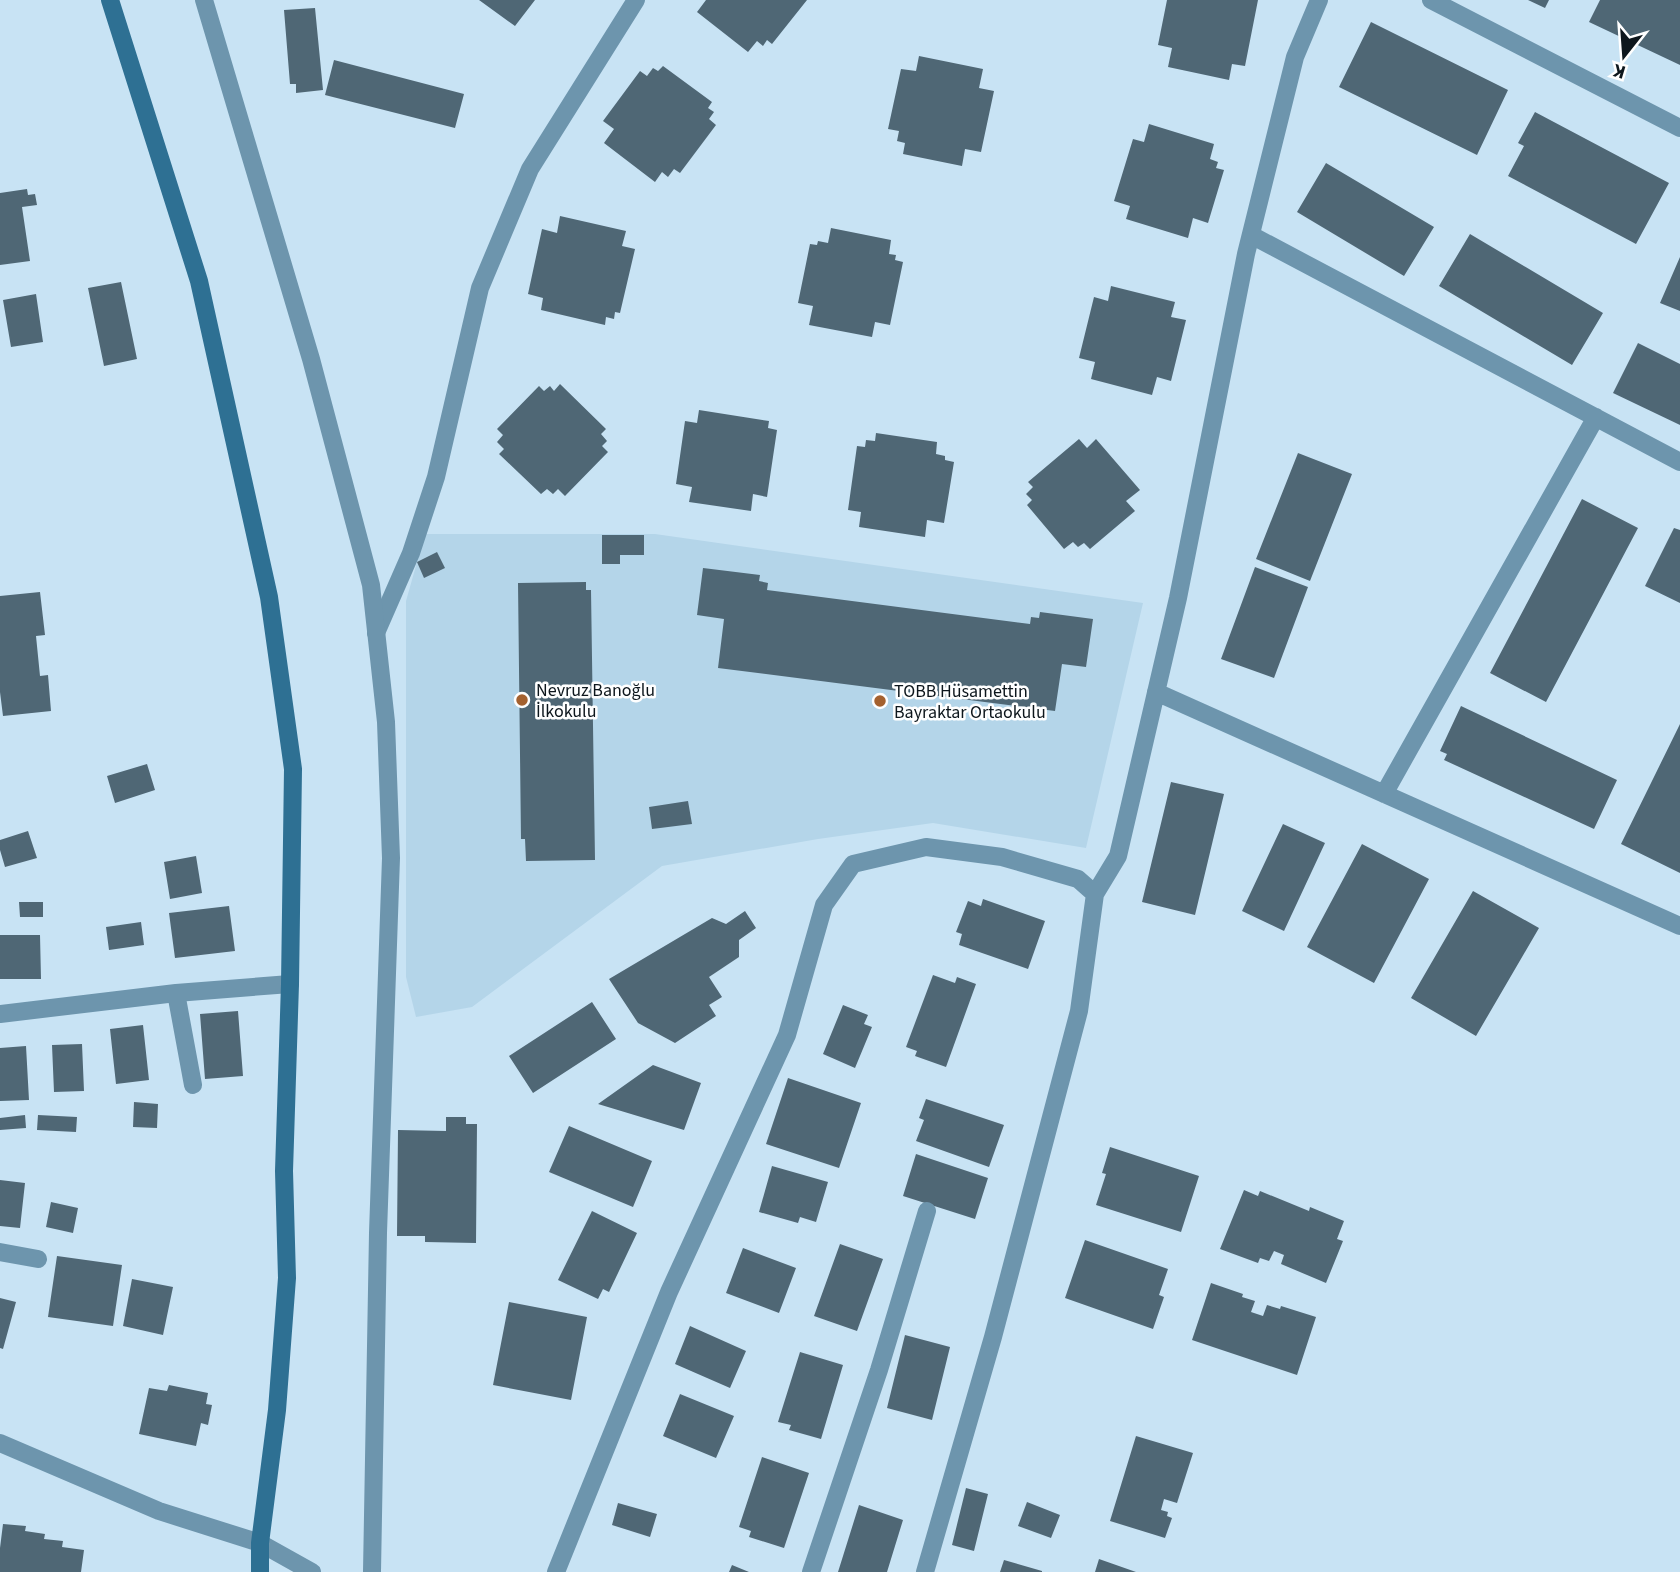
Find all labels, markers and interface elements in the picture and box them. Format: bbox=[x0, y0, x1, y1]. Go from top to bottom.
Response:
north arrow bbox=[1589, 21, 1659, 91]
text: K bbox=[1610, 56, 1629, 85]
place label: Nevruz Banoğlu İlkokulu bbox=[536, 678, 655, 724]
place label: TOBB Hüsamettin Bayraktar Ortaokulu bbox=[894, 679, 1046, 725]
marker: Nevruz Banoğlu İlkokulu bbox=[514, 692, 530, 708]
marker: TOBB Hüsamettin Bayraktar Ortaokulu bbox=[872, 693, 888, 709]

